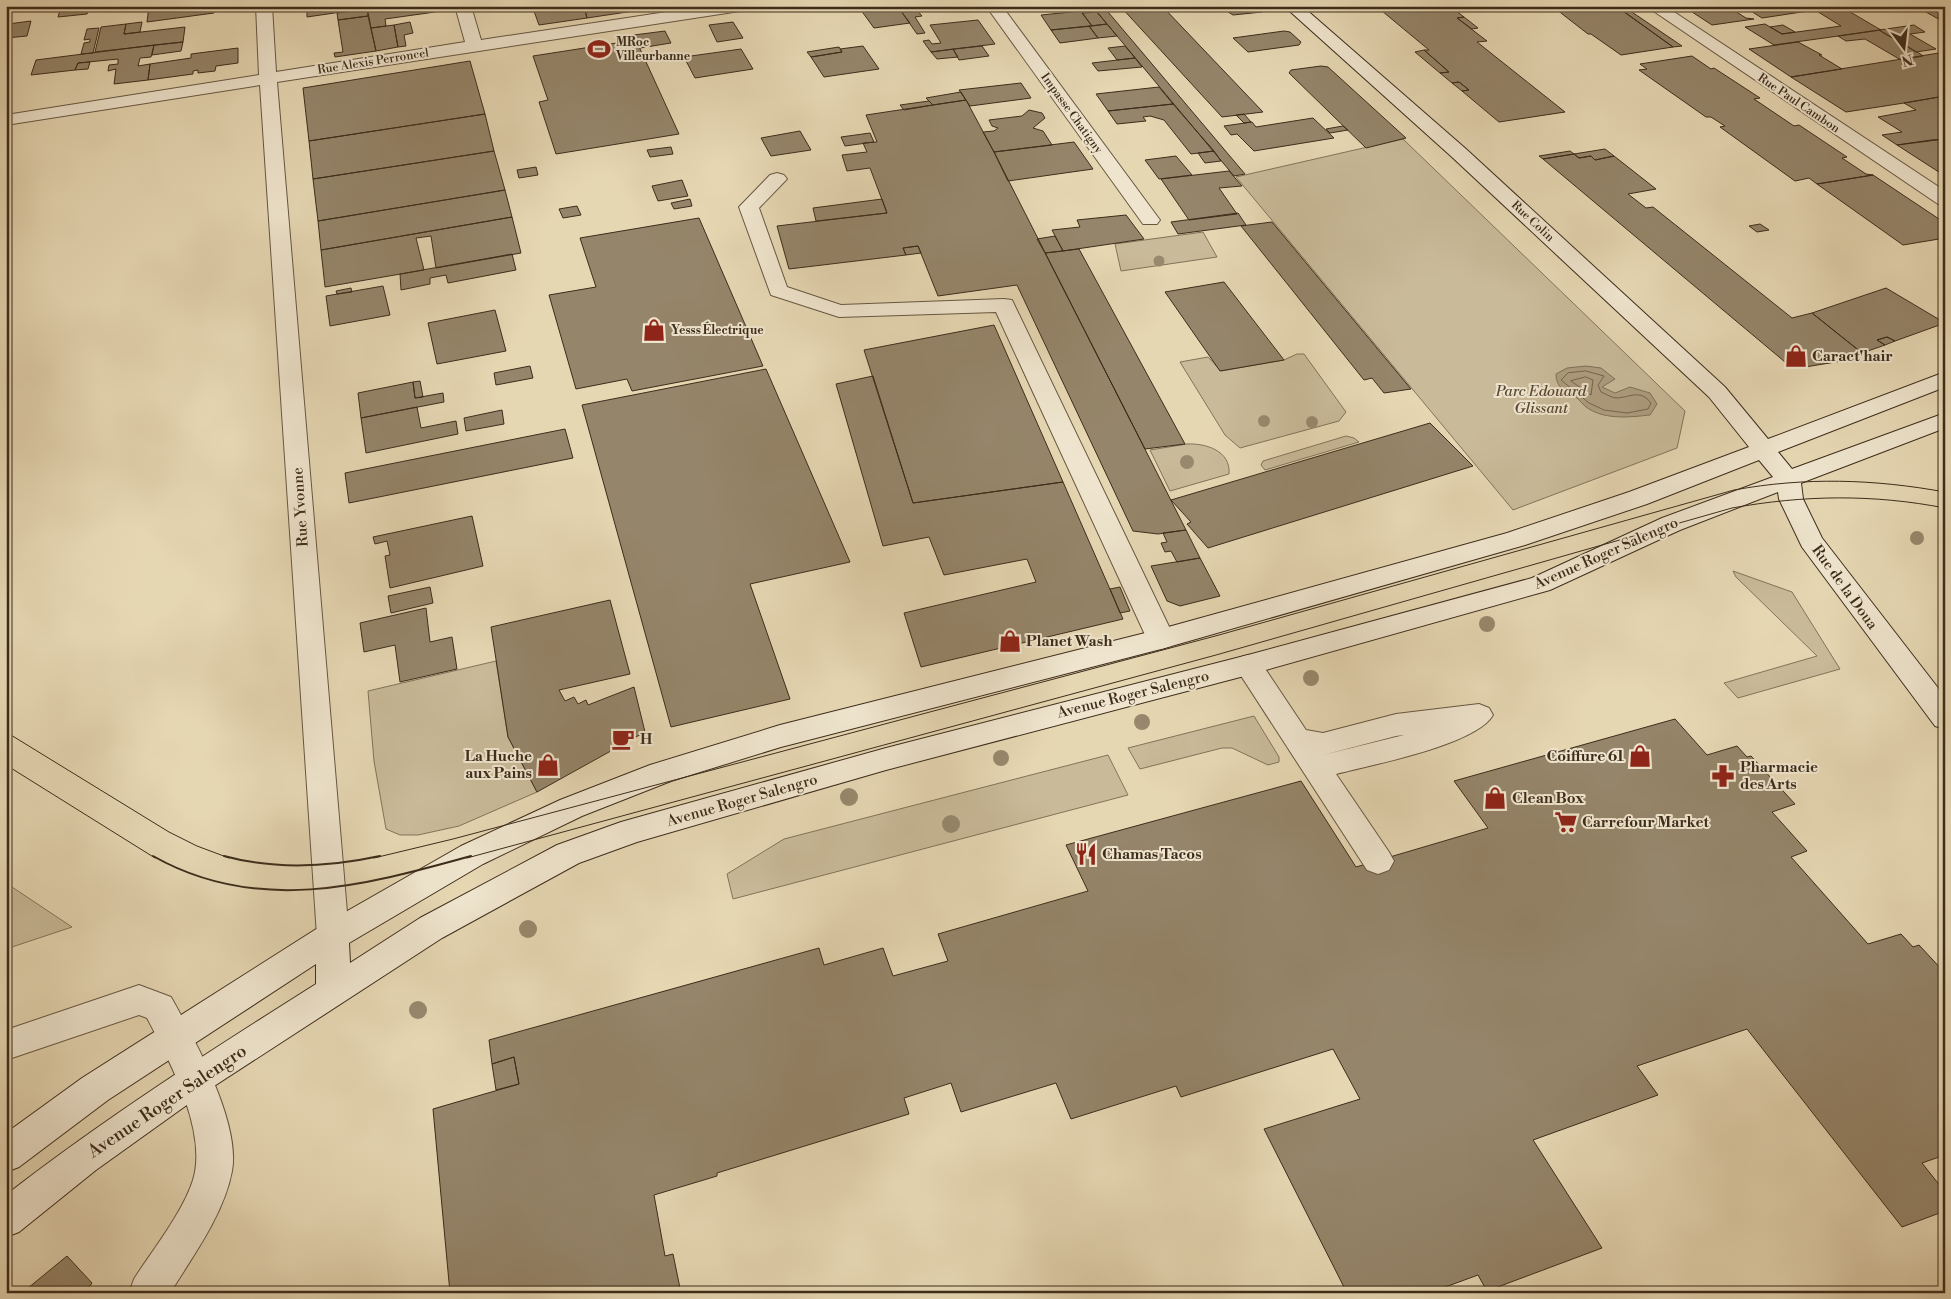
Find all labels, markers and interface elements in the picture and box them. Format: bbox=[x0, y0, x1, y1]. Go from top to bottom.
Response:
north arrow bbox=[1878, 22, 1928, 72]
place label: MRoc Villeurbanne bbox=[615, 35, 691, 64]
sports icon: MRoc Villeurbanne bbox=[586, 36, 612, 62]
street label: Rue Alexis Perroncel bbox=[316, 45, 430, 78]
text: N bbox=[1899, 49, 1915, 70]
street label: Impasse Chatigny bbox=[1037, 70, 1106, 157]
street label: Rue Paul Cambon bbox=[1755, 70, 1843, 136]
street label: Rue Colin bbox=[1508, 198, 1557, 245]
shop icon: Yesss Électrique bbox=[641, 317, 667, 343]
place label: Yesss Électrique bbox=[671, 321, 764, 338]
shop icon: Caract'hair bbox=[1783, 343, 1809, 369]
place label: Caract'hair bbox=[1812, 347, 1893, 366]
park label: Parc Edouard Glissant bbox=[1495, 382, 1587, 418]
street label: Rue Yvonne bbox=[288, 467, 313, 547]
street label: Avenue Roger Salengro bbox=[1530, 513, 1681, 594]
street label: Rue de la Doua bbox=[1807, 541, 1882, 634]
shop icon: Planet Wash bbox=[997, 628, 1023, 654]
place label: Planet Wash bbox=[1026, 632, 1113, 651]
street label: Avenue Roger Salengro bbox=[1054, 666, 1211, 723]
cafe icon: H bbox=[610, 726, 636, 752]
place label: H bbox=[640, 730, 653, 749]
shop icon: Coiffure 61 bbox=[1627, 743, 1653, 769]
place label: La Huche aux Pains bbox=[465, 747, 532, 783]
place label: Coiffure 61 bbox=[1546, 747, 1625, 766]
shop icon: La Huche aux Pains bbox=[535, 752, 561, 778]
place label: Pharmacie des Arts bbox=[1740, 758, 1818, 794]
pharmacy icon: Pharmacie des Arts bbox=[1710, 763, 1736, 789]
street label: Avenue Roger Salengro bbox=[664, 770, 820, 831]
shop icon: Clean Box bbox=[1482, 785, 1508, 811]
place label: Clean Box bbox=[1512, 789, 1584, 808]
supermarket icon: Carrefour Market bbox=[1553, 809, 1579, 835]
place label: Carrefour Market bbox=[1582, 813, 1710, 832]
restaurant icon: Chamas Tacos bbox=[1073, 841, 1099, 867]
place label: Chamas Tacos bbox=[1102, 845, 1202, 864]
street label: Avenue Roger Salengro bbox=[82, 1040, 251, 1164]

